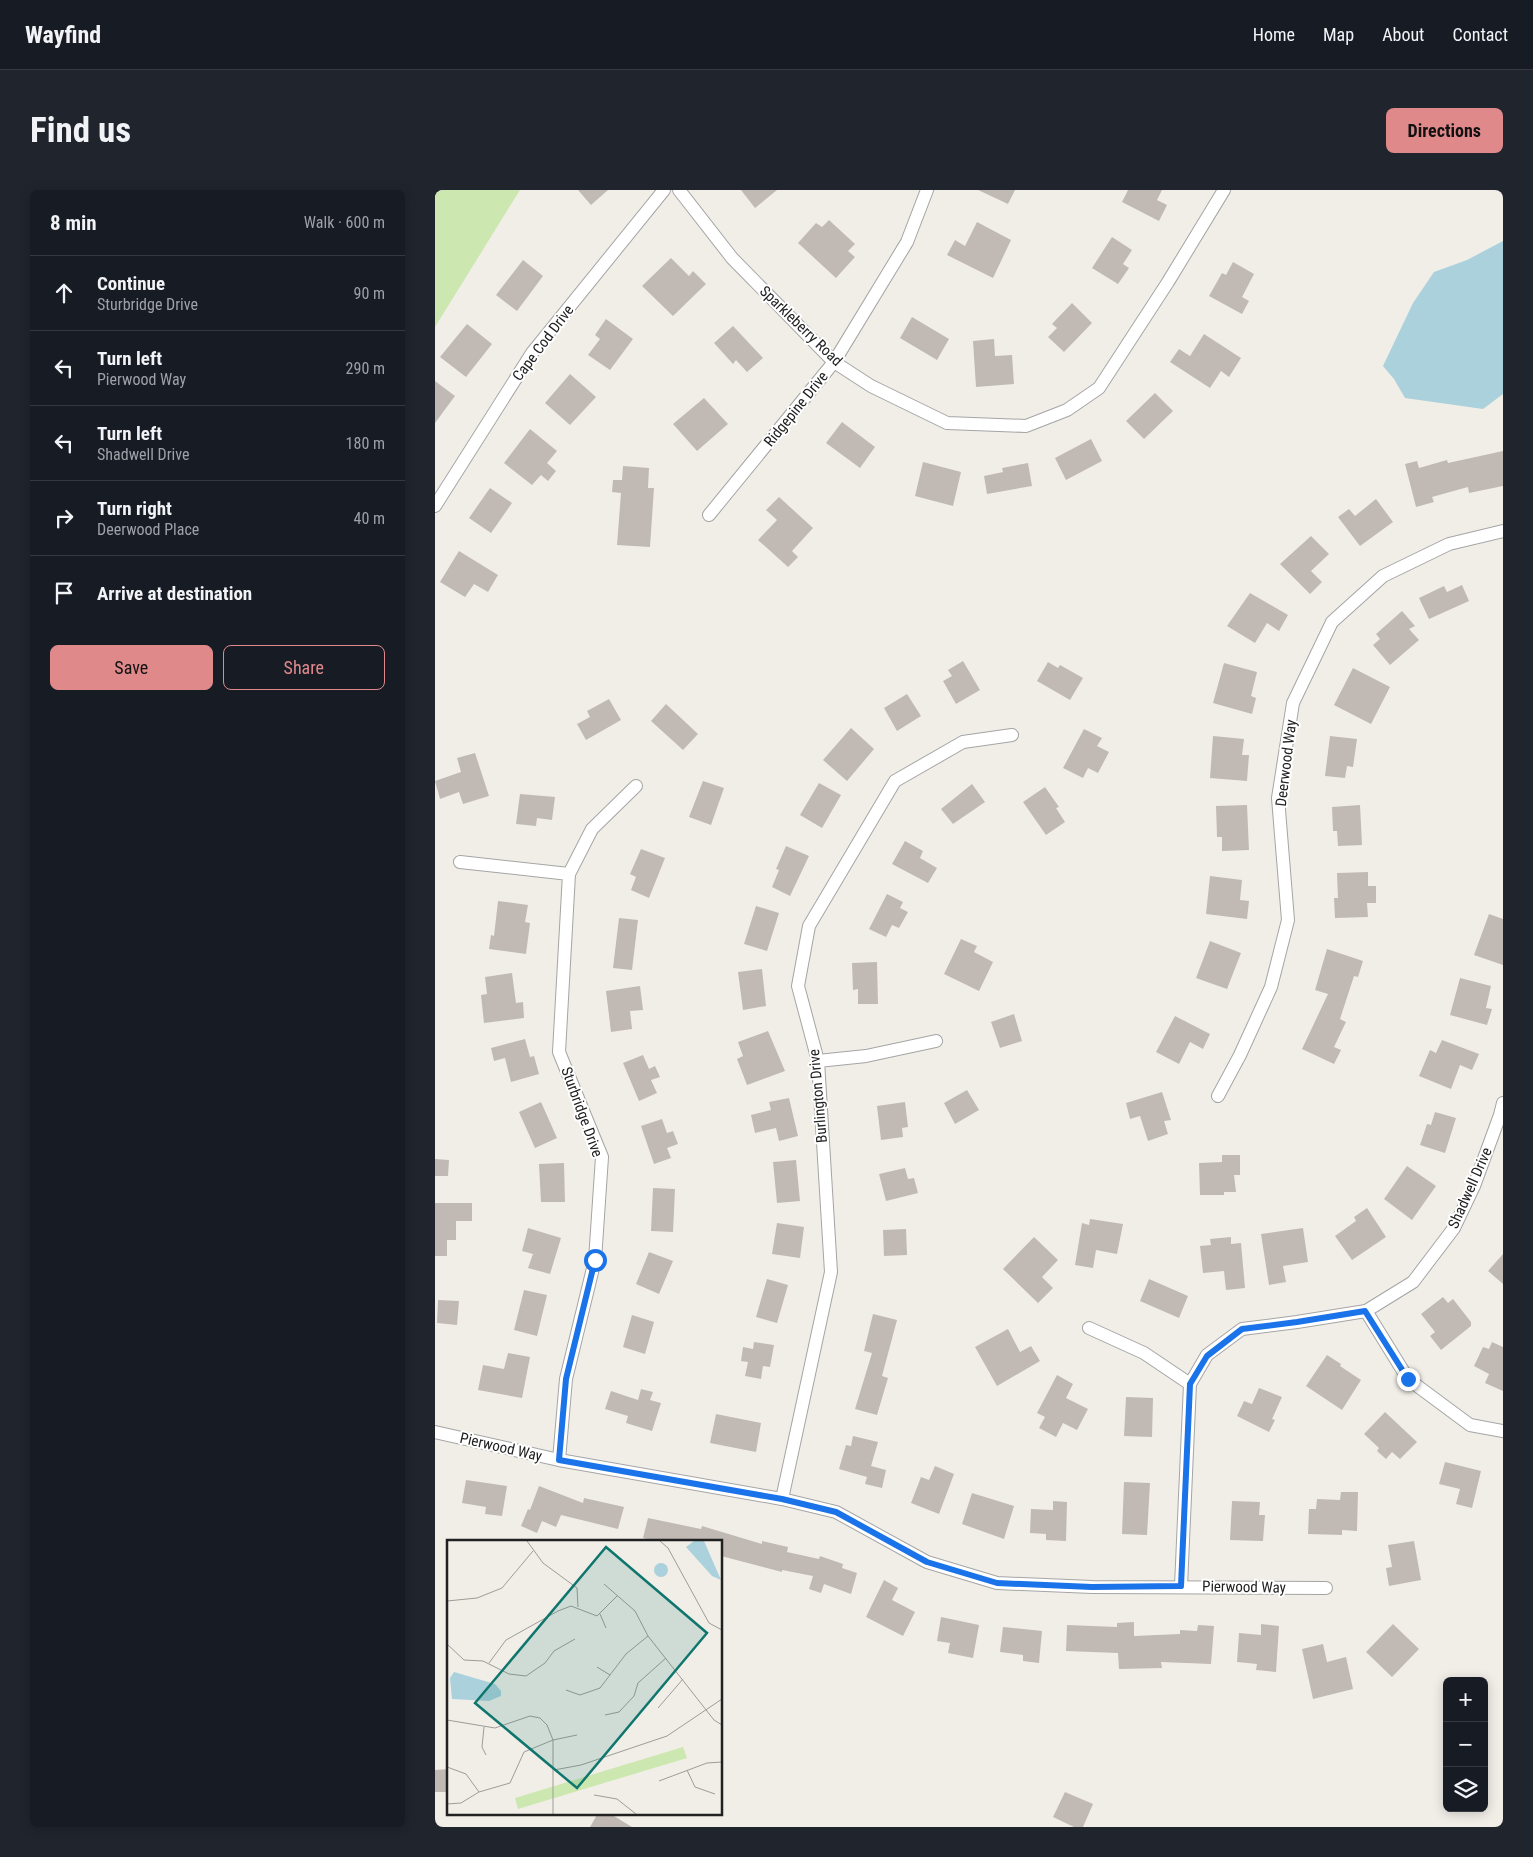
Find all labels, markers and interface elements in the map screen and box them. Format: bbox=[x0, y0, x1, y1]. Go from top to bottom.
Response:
text: Wayfind bbox=[25, 21, 101, 49]
text: Home bbox=[1253, 24, 1295, 45]
text: Map bbox=[1323, 24, 1354, 45]
text: About bbox=[1382, 24, 1424, 45]
text: Contact bbox=[1452, 24, 1508, 45]
button: Directions bbox=[1386, 108, 1503, 153]
text: Find us bbox=[30, 110, 131, 151]
text: 8 min bbox=[50, 211, 97, 235]
text: Walk · 600 m bbox=[304, 213, 385, 232]
text: Continue bbox=[97, 272, 165, 295]
icon: ahead bbox=[50, 279, 78, 307]
street label: Sparkleberry Road bbox=[756, 282, 846, 370]
text: 90 m bbox=[353, 284, 385, 303]
text: Sturbridge Drive bbox=[97, 295, 198, 314]
street label: Cape Cod Drive bbox=[509, 301, 577, 385]
text: Turn left bbox=[97, 347, 162, 370]
icon: left bbox=[50, 354, 78, 382]
text: 290 m bbox=[346, 359, 385, 378]
street label: Ridgepine Drive bbox=[760, 368, 832, 450]
text: Pierwood Way bbox=[97, 370, 186, 389]
text: Turn left bbox=[97, 422, 162, 445]
icon: left bbox=[50, 429, 78, 457]
text: 180 m bbox=[346, 434, 385, 453]
text: Shadwell Drive bbox=[97, 445, 189, 464]
text: Turn right bbox=[97, 497, 172, 520]
icon: right bbox=[50, 504, 78, 532]
text: 40 m bbox=[353, 509, 385, 528]
text: Deerwood Place bbox=[97, 520, 199, 539]
icon: arrive bbox=[50, 579, 78, 607]
text: Arrive at destination bbox=[97, 582, 252, 605]
button: Save bbox=[50, 645, 213, 690]
button: Share bbox=[223, 645, 385, 690]
street label: Deerwood Way bbox=[1272, 718, 1300, 808]
street label: Burlington Drive bbox=[805, 1048, 831, 1144]
street label: Sturbridge Drive bbox=[557, 1064, 607, 1160]
street label: Shadwell Drive bbox=[1444, 1145, 1496, 1231]
route start bbox=[584, 1249, 607, 1272]
route end bbox=[1397, 1368, 1420, 1391]
street label: Pierwood Way bbox=[458, 1429, 544, 1465]
inset map bbox=[447, 1540, 723, 1814]
street label: Pierwood Way bbox=[1202, 1577, 1286, 1597]
map controls bbox=[1443, 1677, 1488, 1812]
button: + bbox=[1443, 1677, 1488, 1722]
button: − bbox=[1443, 1722, 1488, 1767]
button: layers bbox=[1443, 1767, 1488, 1812]

